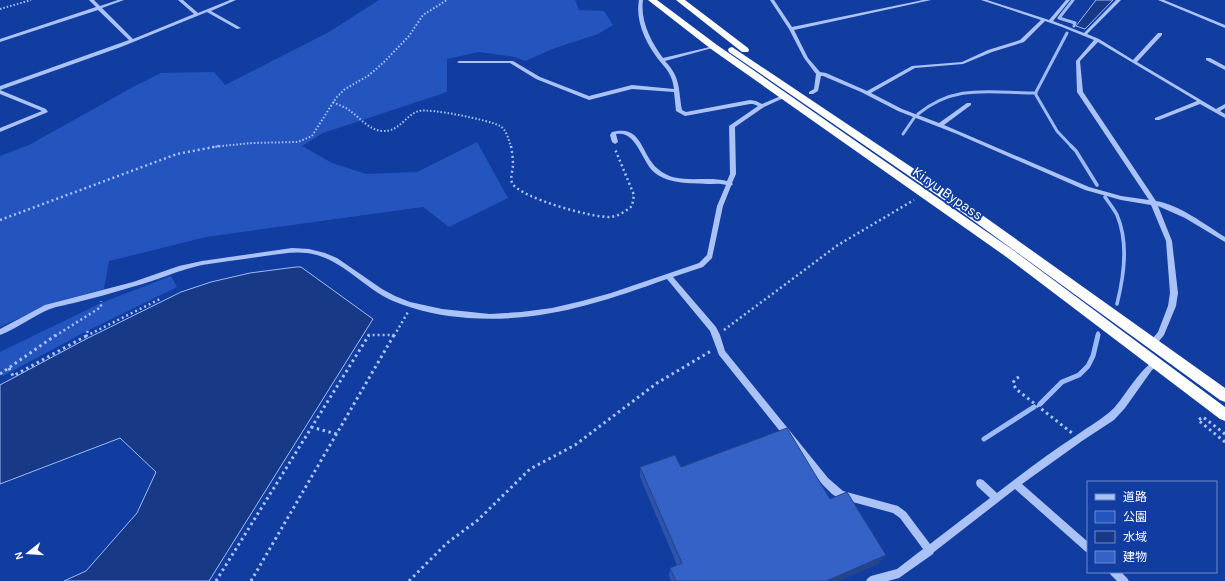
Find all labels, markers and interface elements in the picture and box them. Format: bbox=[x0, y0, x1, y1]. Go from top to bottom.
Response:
street label: Kiryu Bypass bbox=[909, 163, 986, 224]
legend bbox=[1087, 481, 1217, 573]
text: 道路 bbox=[1123, 490, 1147, 504]
text: 公園 bbox=[1123, 510, 1147, 524]
text: 水域 bbox=[1123, 530, 1147, 544]
north arrow bbox=[8, 533, 48, 573]
text: N bbox=[12, 550, 26, 561]
text: 建物 bbox=[1123, 550, 1147, 564]

